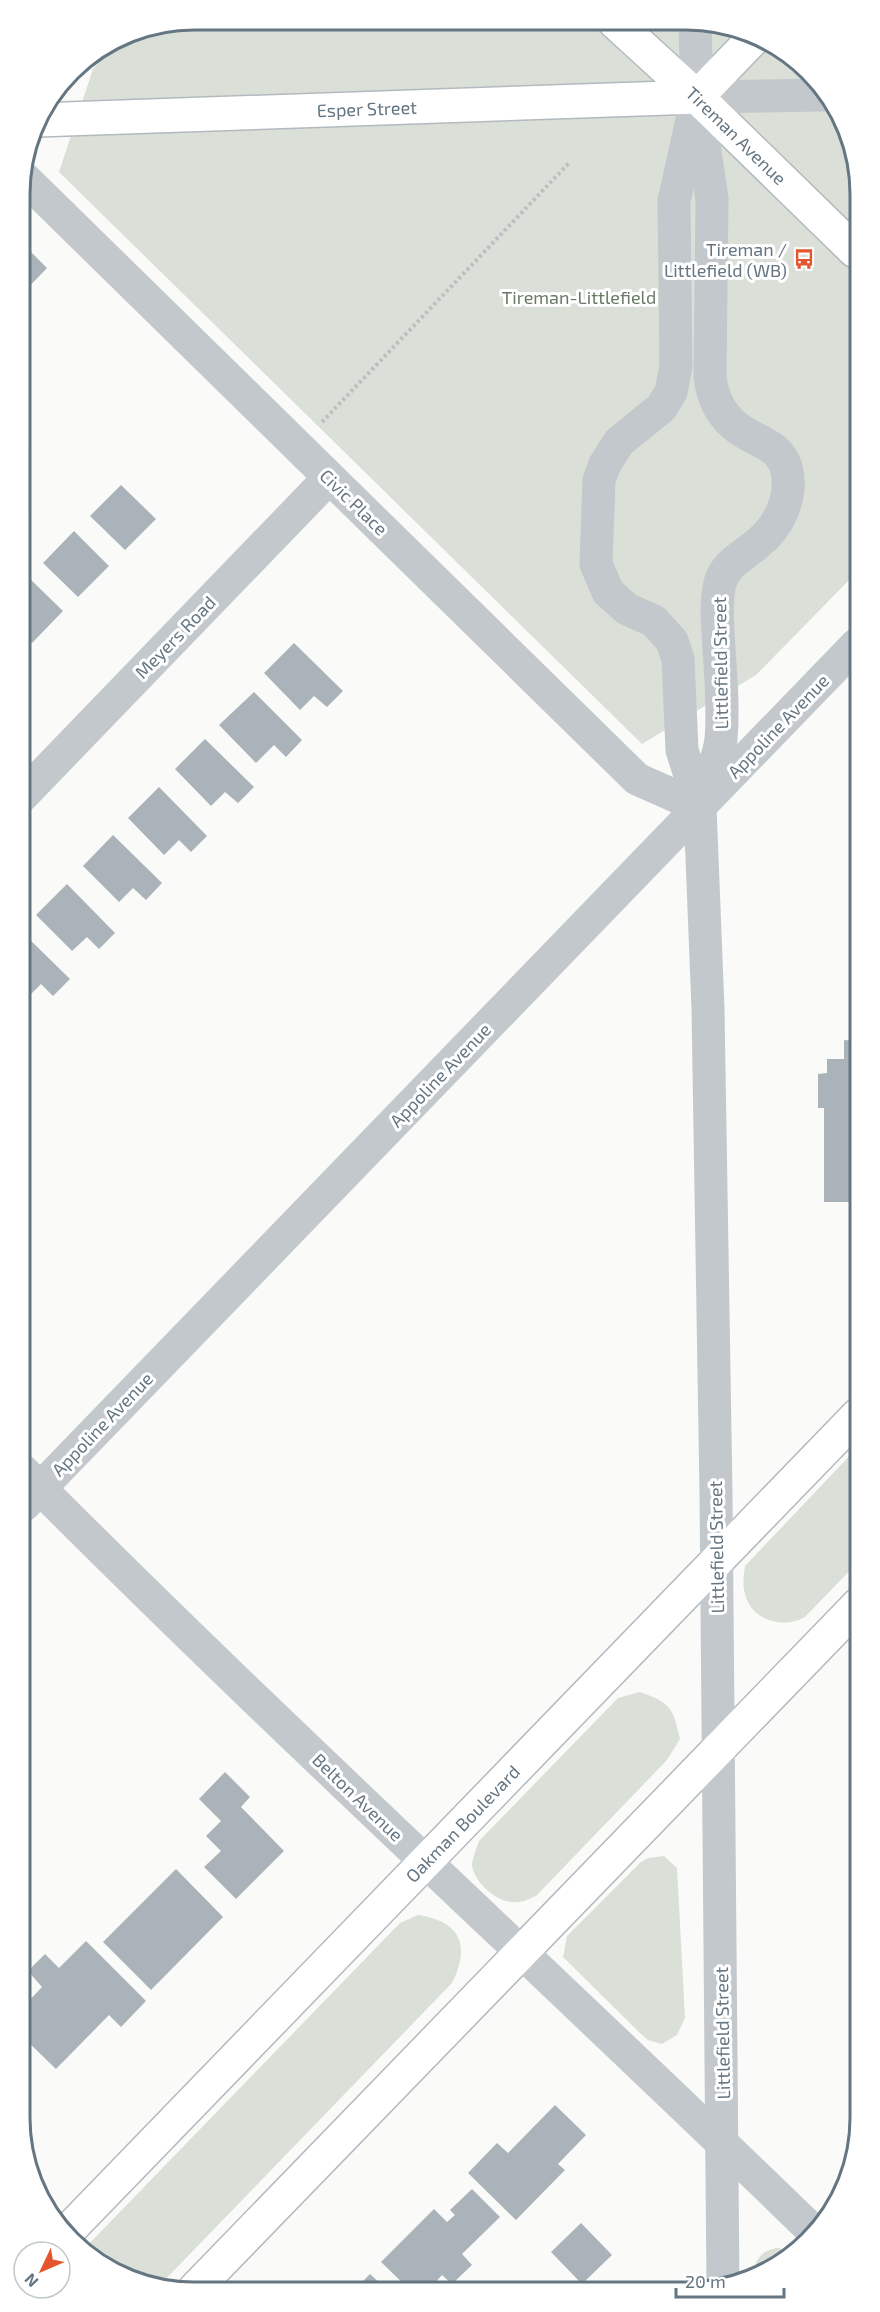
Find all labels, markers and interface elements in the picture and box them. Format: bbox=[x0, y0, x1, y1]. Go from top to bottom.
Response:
street label: Tireman Avenue bbox=[681, 81, 791, 189]
street label: Esper Street bbox=[316, 96, 417, 121]
place label: Tireman / Littlefield (WB) bbox=[664, 238, 787, 281]
bus stop icon: Tireman / Littlefield (WB) bbox=[792, 247, 816, 271]
park label: Tireman-Littlefield bbox=[502, 286, 656, 308]
street label: Civic Place bbox=[316, 464, 392, 540]
street label: Meyers Road bbox=[130, 591, 220, 683]
street label: Littlefield Street bbox=[708, 596, 732, 730]
street label: Appoline Avenue bbox=[723, 669, 833, 783]
street label: Appoline Avenue bbox=[385, 1018, 495, 1132]
street label: Appoline Avenue bbox=[47, 1367, 157, 1481]
street label: Littlefield Street bbox=[704, 1480, 728, 1614]
street label: Belton Avenue bbox=[308, 1748, 408, 1846]
street label: Oakman Boulevard bbox=[401, 1760, 524, 1887]
street label: Littlefield Street bbox=[710, 1966, 734, 2100]
north arrow bbox=[12, 2240, 72, 2300]
scale bar bbox=[676, 2261, 784, 2299]
text: N bbox=[20, 2270, 42, 2292]
text: 20 m bbox=[685, 2270, 726, 2292]

